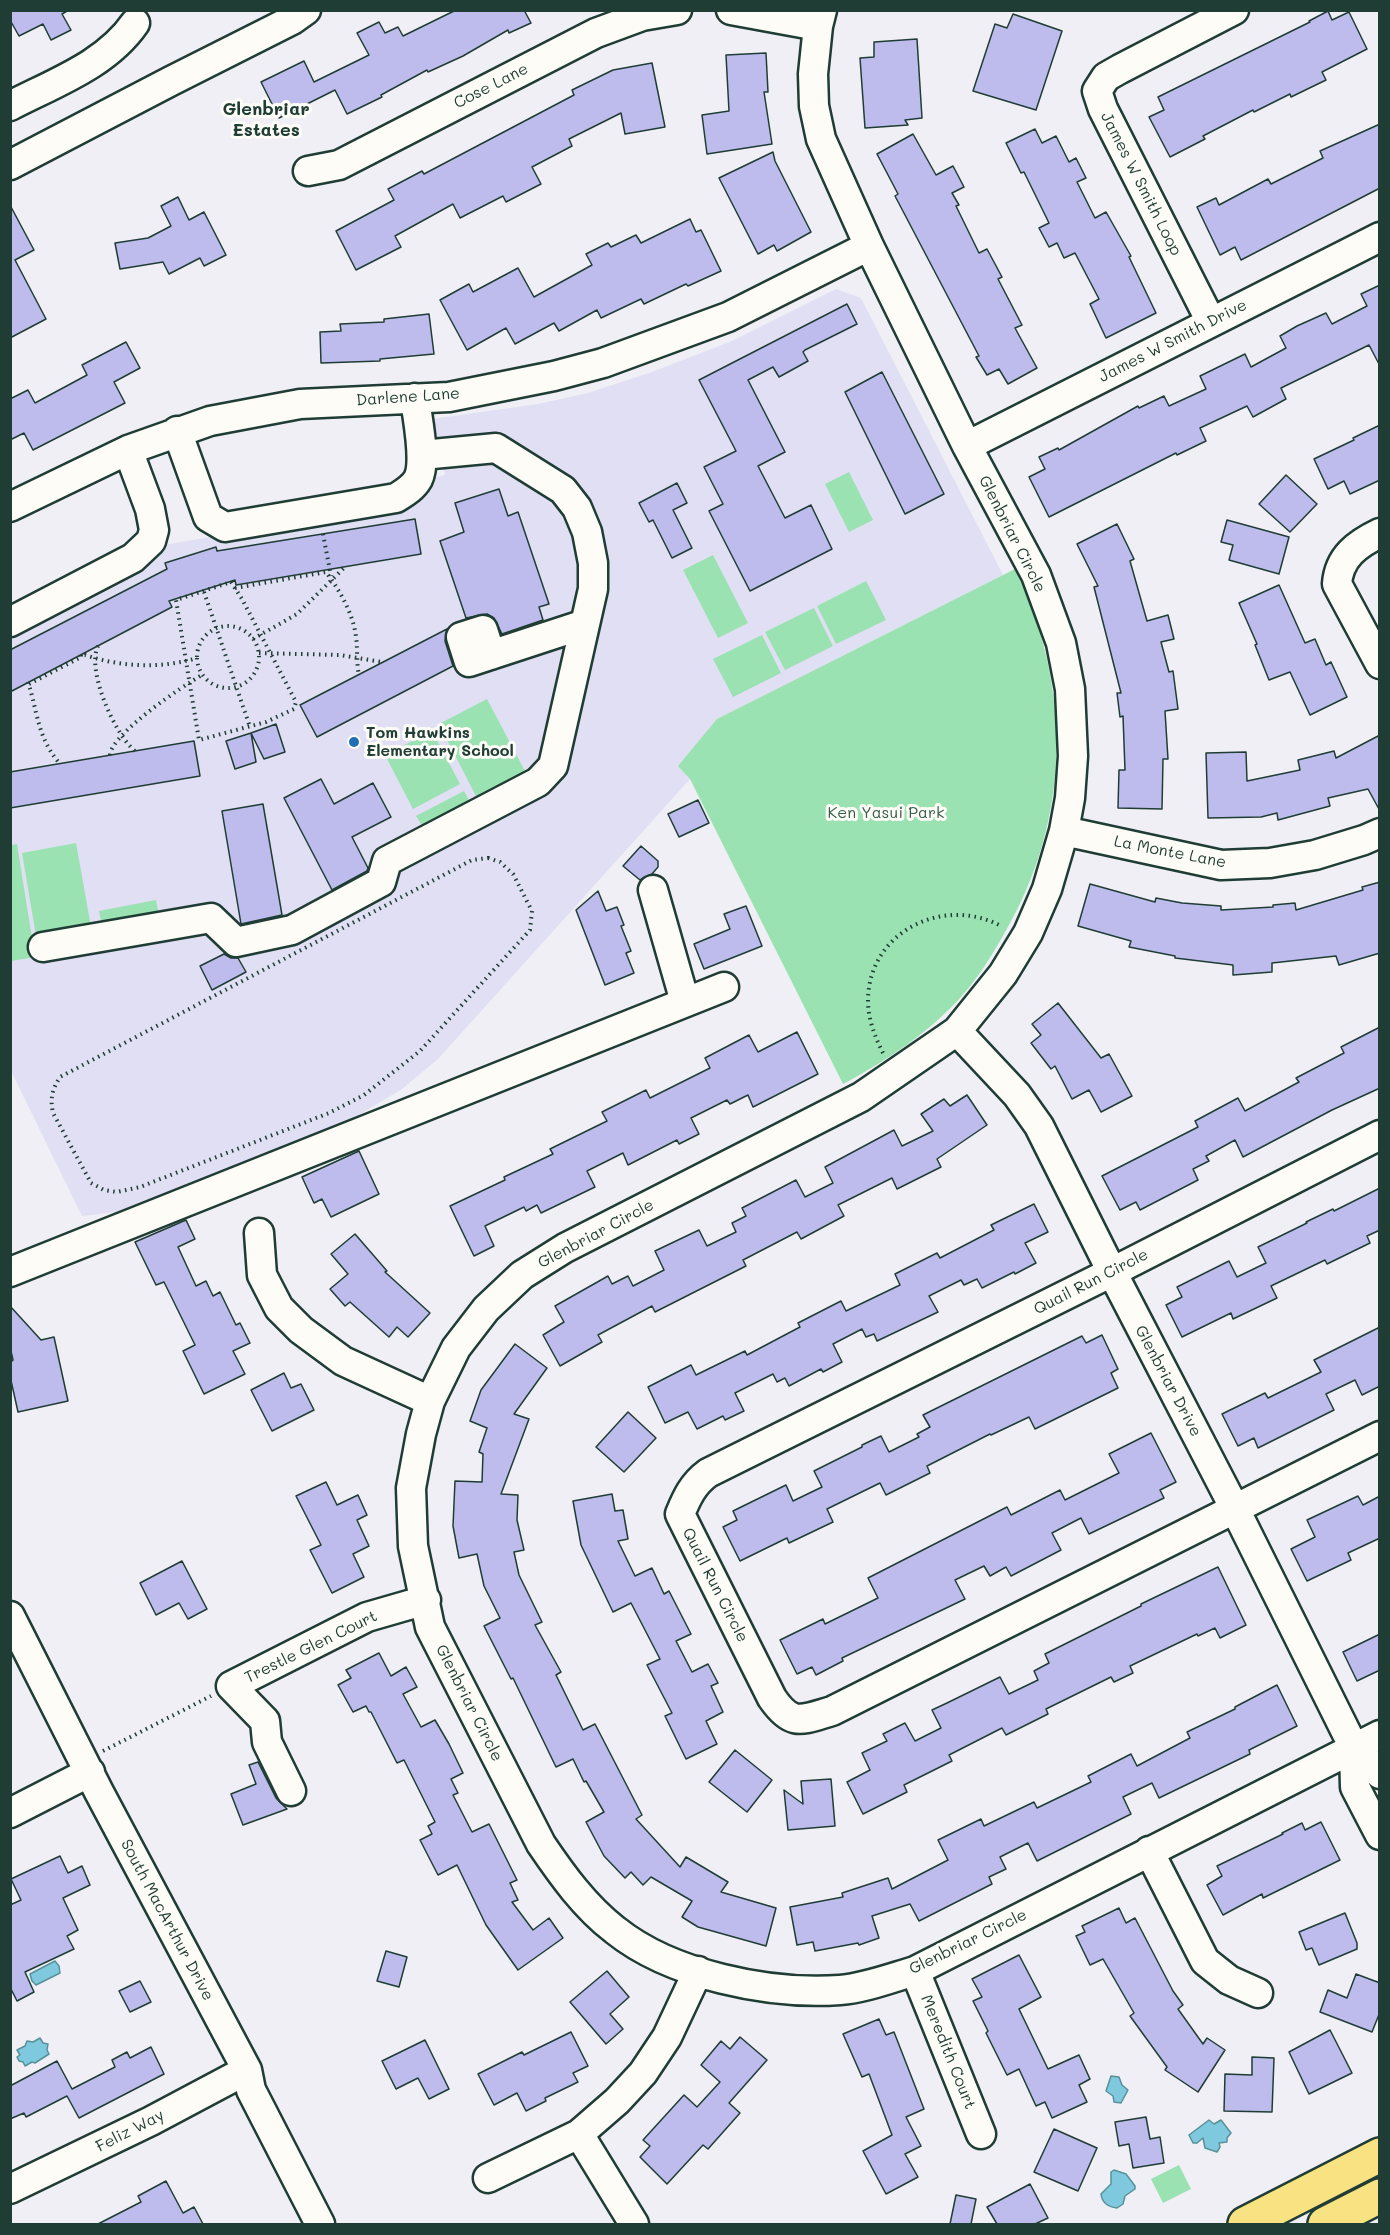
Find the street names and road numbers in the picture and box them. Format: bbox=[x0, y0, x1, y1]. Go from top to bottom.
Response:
street label: Cose Lane bbox=[451, 59, 531, 113]
street label: James W Smith Loop bbox=[1096, 109, 1186, 259]
street label: James W Smith Drive bbox=[1096, 295, 1250, 387]
street label: Darlene Lane bbox=[355, 384, 461, 410]
street label: Glenbriar Circle bbox=[974, 472, 1050, 596]
street label: La Monte Lane bbox=[1112, 832, 1228, 872]
street label: Glenbriar Circle bbox=[535, 1195, 657, 1273]
street label: Quail Run Circle bbox=[1031, 1245, 1151, 1319]
street label: Glenbriar Drive bbox=[1131, 1322, 1205, 1440]
street label: Quail Run Circle bbox=[678, 1525, 752, 1645]
street label: Trestle Glen Court bbox=[242, 1607, 380, 1687]
street label: Glenbriar Circle bbox=[431, 1641, 507, 1765]
street label: South MacArthur Drive bbox=[116, 1836, 218, 2004]
street label: Glenbriar Circle bbox=[906, 1905, 1030, 1979]
street label: Meredith Court bbox=[916, 1992, 980, 2112]
street label: Feliz Way bbox=[93, 2106, 167, 2156]

